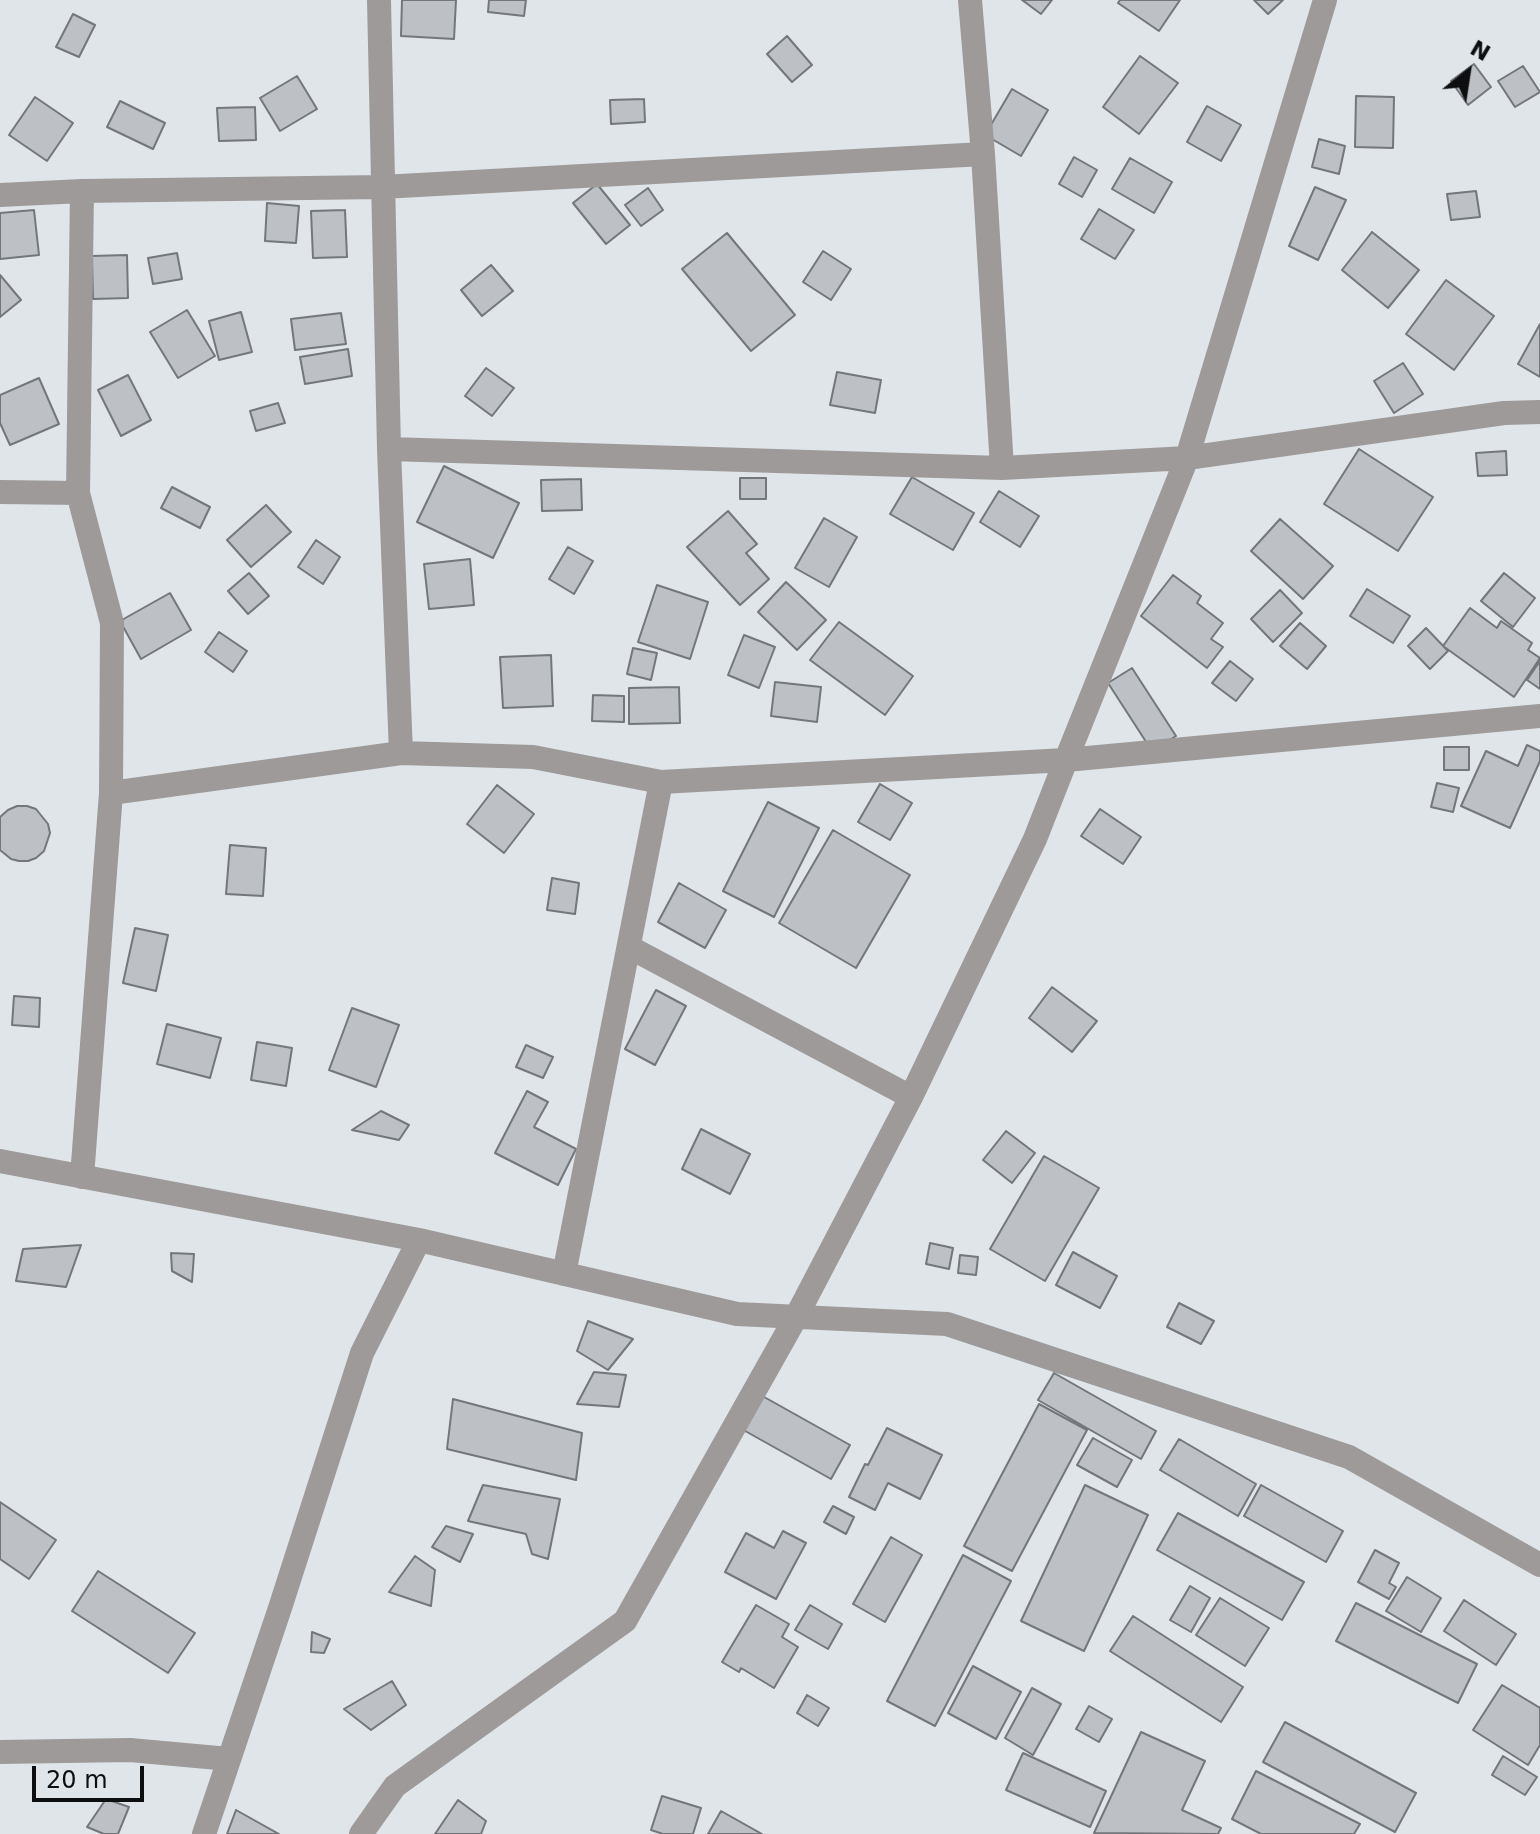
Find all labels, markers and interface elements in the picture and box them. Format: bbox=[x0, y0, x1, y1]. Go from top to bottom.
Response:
north arrow bbox=[1428, 32, 1508, 112]
text: N bbox=[1466, 35, 1494, 66]
scale bar bbox=[36, 1750, 148, 1800]
text: 20 m bbox=[46, 1766, 108, 1794]

